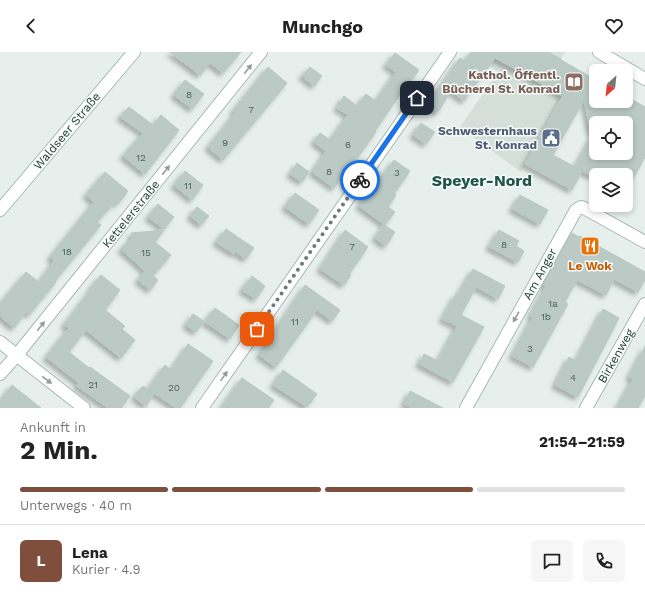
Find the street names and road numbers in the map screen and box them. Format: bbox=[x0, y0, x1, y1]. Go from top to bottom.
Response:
street label: Waldseer Straße bbox=[31, 89, 103, 172]
street label: Kettelerstraße bbox=[100, 177, 163, 251]
street label: Am Anger bbox=[520, 246, 560, 302]
street label: Birkenweg bbox=[595, 326, 637, 385]

